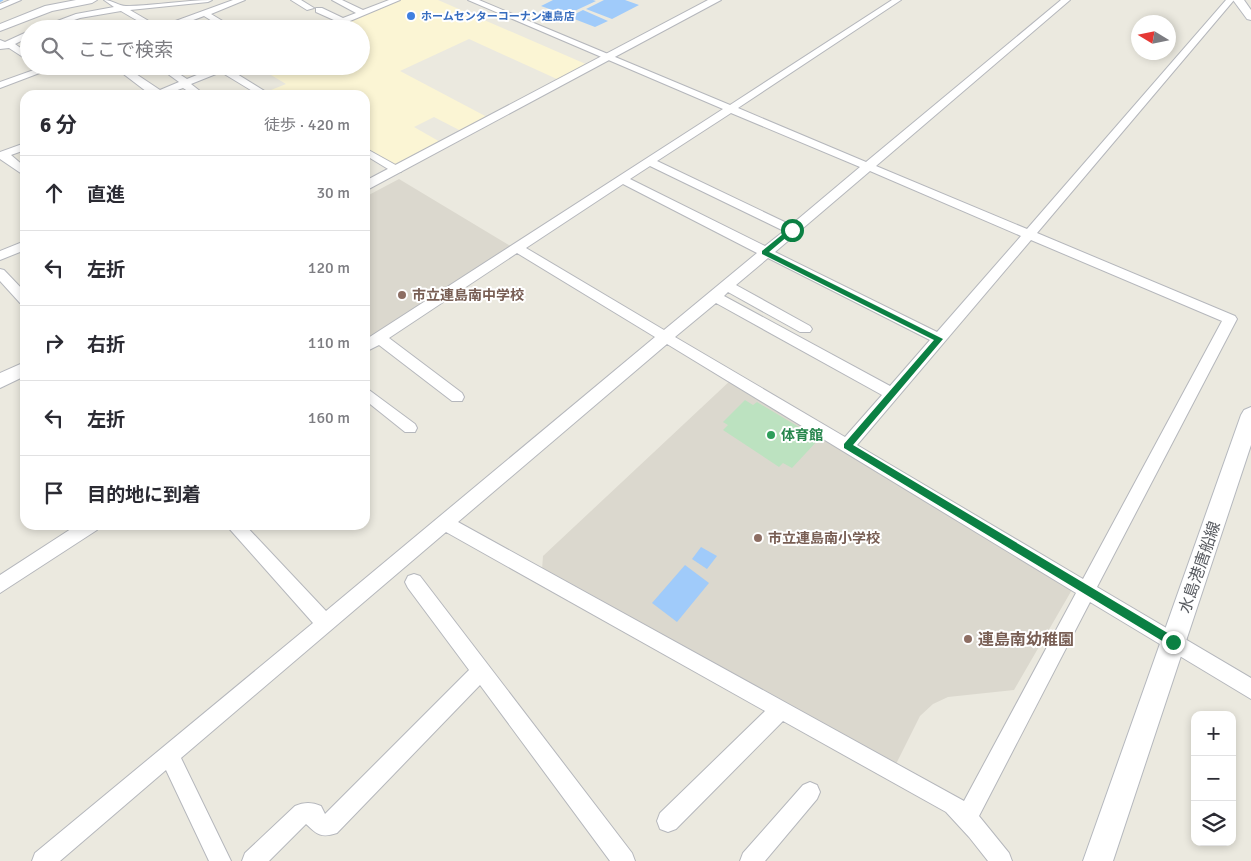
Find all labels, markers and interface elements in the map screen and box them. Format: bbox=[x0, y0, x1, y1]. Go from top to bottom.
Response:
marker: ホームセンターコーナン連島店 bbox=[405, 10, 417, 22]
place label: ホームセンターコーナン連島店 bbox=[421, 10, 575, 23]
north arrow bbox=[1131, 15, 1176, 60]
search box bbox=[20, 20, 370, 75]
icon: search bbox=[38, 34, 66, 62]
text: ここで検索 bbox=[78, 38, 173, 62]
text: 6 分 bbox=[40, 112, 77, 138]
text: 徒歩 · 420 m bbox=[264, 115, 350, 135]
icon: ahead bbox=[40, 179, 68, 207]
text: 直進 bbox=[87, 183, 125, 207]
text: 30 m bbox=[316, 183, 350, 203]
route start bbox=[781, 219, 804, 242]
icon: left bbox=[40, 254, 68, 282]
text: 左折 bbox=[87, 258, 125, 282]
text: 120 m bbox=[308, 258, 350, 278]
place label: 市立連島南中学校 bbox=[412, 287, 524, 304]
marker: 市立連島南中学校 bbox=[396, 289, 408, 301]
icon: right bbox=[40, 329, 68, 357]
text: 右折 bbox=[87, 333, 125, 357]
text: 110 m bbox=[308, 333, 350, 353]
icon: left bbox=[40, 404, 68, 432]
text: 左折 bbox=[87, 408, 125, 432]
text: 160 m bbox=[308, 408, 350, 428]
place label: 体育館 bbox=[781, 427, 823, 444]
marker: 体育館 bbox=[765, 429, 777, 441]
icon: arrive bbox=[40, 479, 68, 507]
text: 目的地に到着 bbox=[87, 483, 201, 507]
street label: 水島港唐船線 bbox=[1175, 519, 1225, 616]
place label: 市立連島南小学校 bbox=[768, 530, 880, 547]
marker: 市立連島南小学校 bbox=[752, 532, 764, 544]
place label: 連島南幼稚園 bbox=[978, 630, 1074, 650]
route end bbox=[1162, 631, 1185, 654]
marker: 連島南幼稚園 bbox=[962, 633, 974, 645]
map controls bbox=[1191, 711, 1236, 846]
button: + bbox=[1191, 711, 1236, 756]
button: − bbox=[1191, 756, 1236, 801]
button: layers bbox=[1191, 801, 1236, 846]

